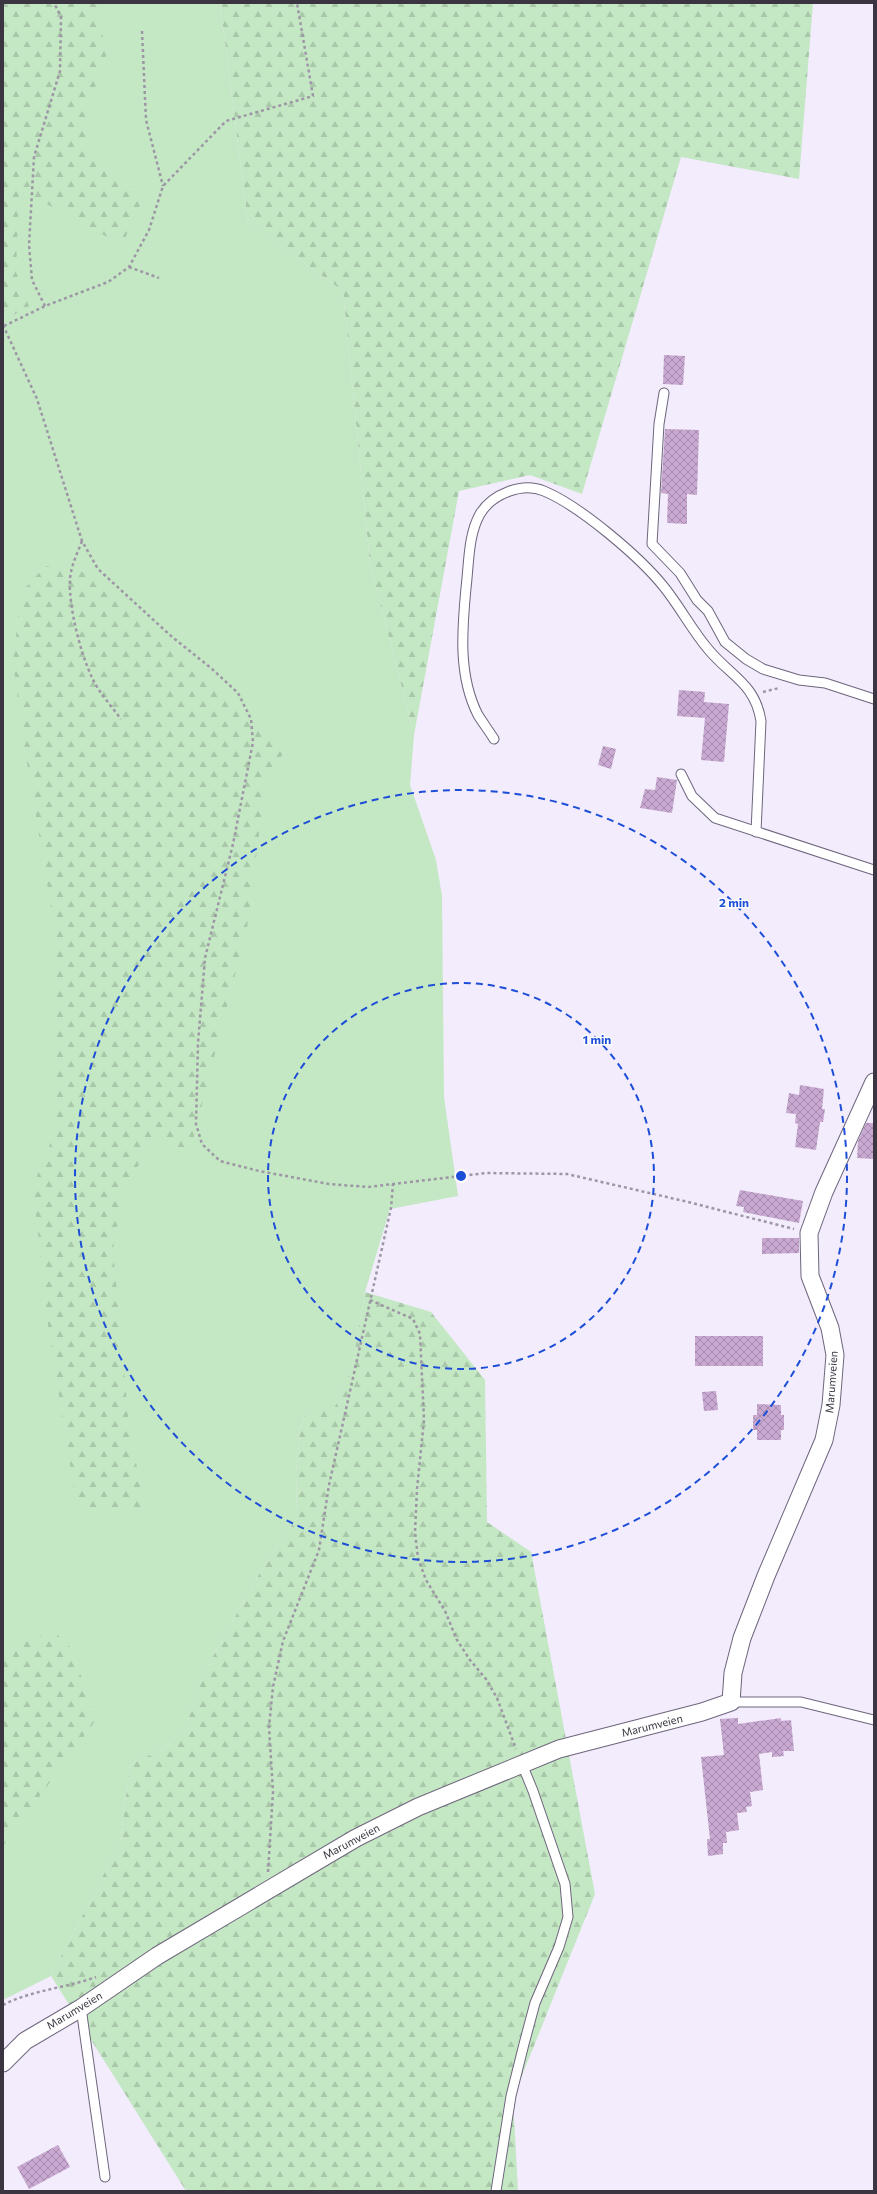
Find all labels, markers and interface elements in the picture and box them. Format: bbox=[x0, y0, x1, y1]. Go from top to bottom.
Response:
text: 2 min bbox=[719, 895, 749, 909]
text: 1 min bbox=[583, 1032, 611, 1046]
centre of rings bbox=[454, 1169, 468, 1183]
street label: Marumveien bbox=[822, 1350, 840, 1414]
street label: Marumveien bbox=[620, 1711, 684, 1739]
street label: Marumveien bbox=[320, 1821, 382, 1861]
street label: Marumveien bbox=[44, 1988, 104, 2032]

